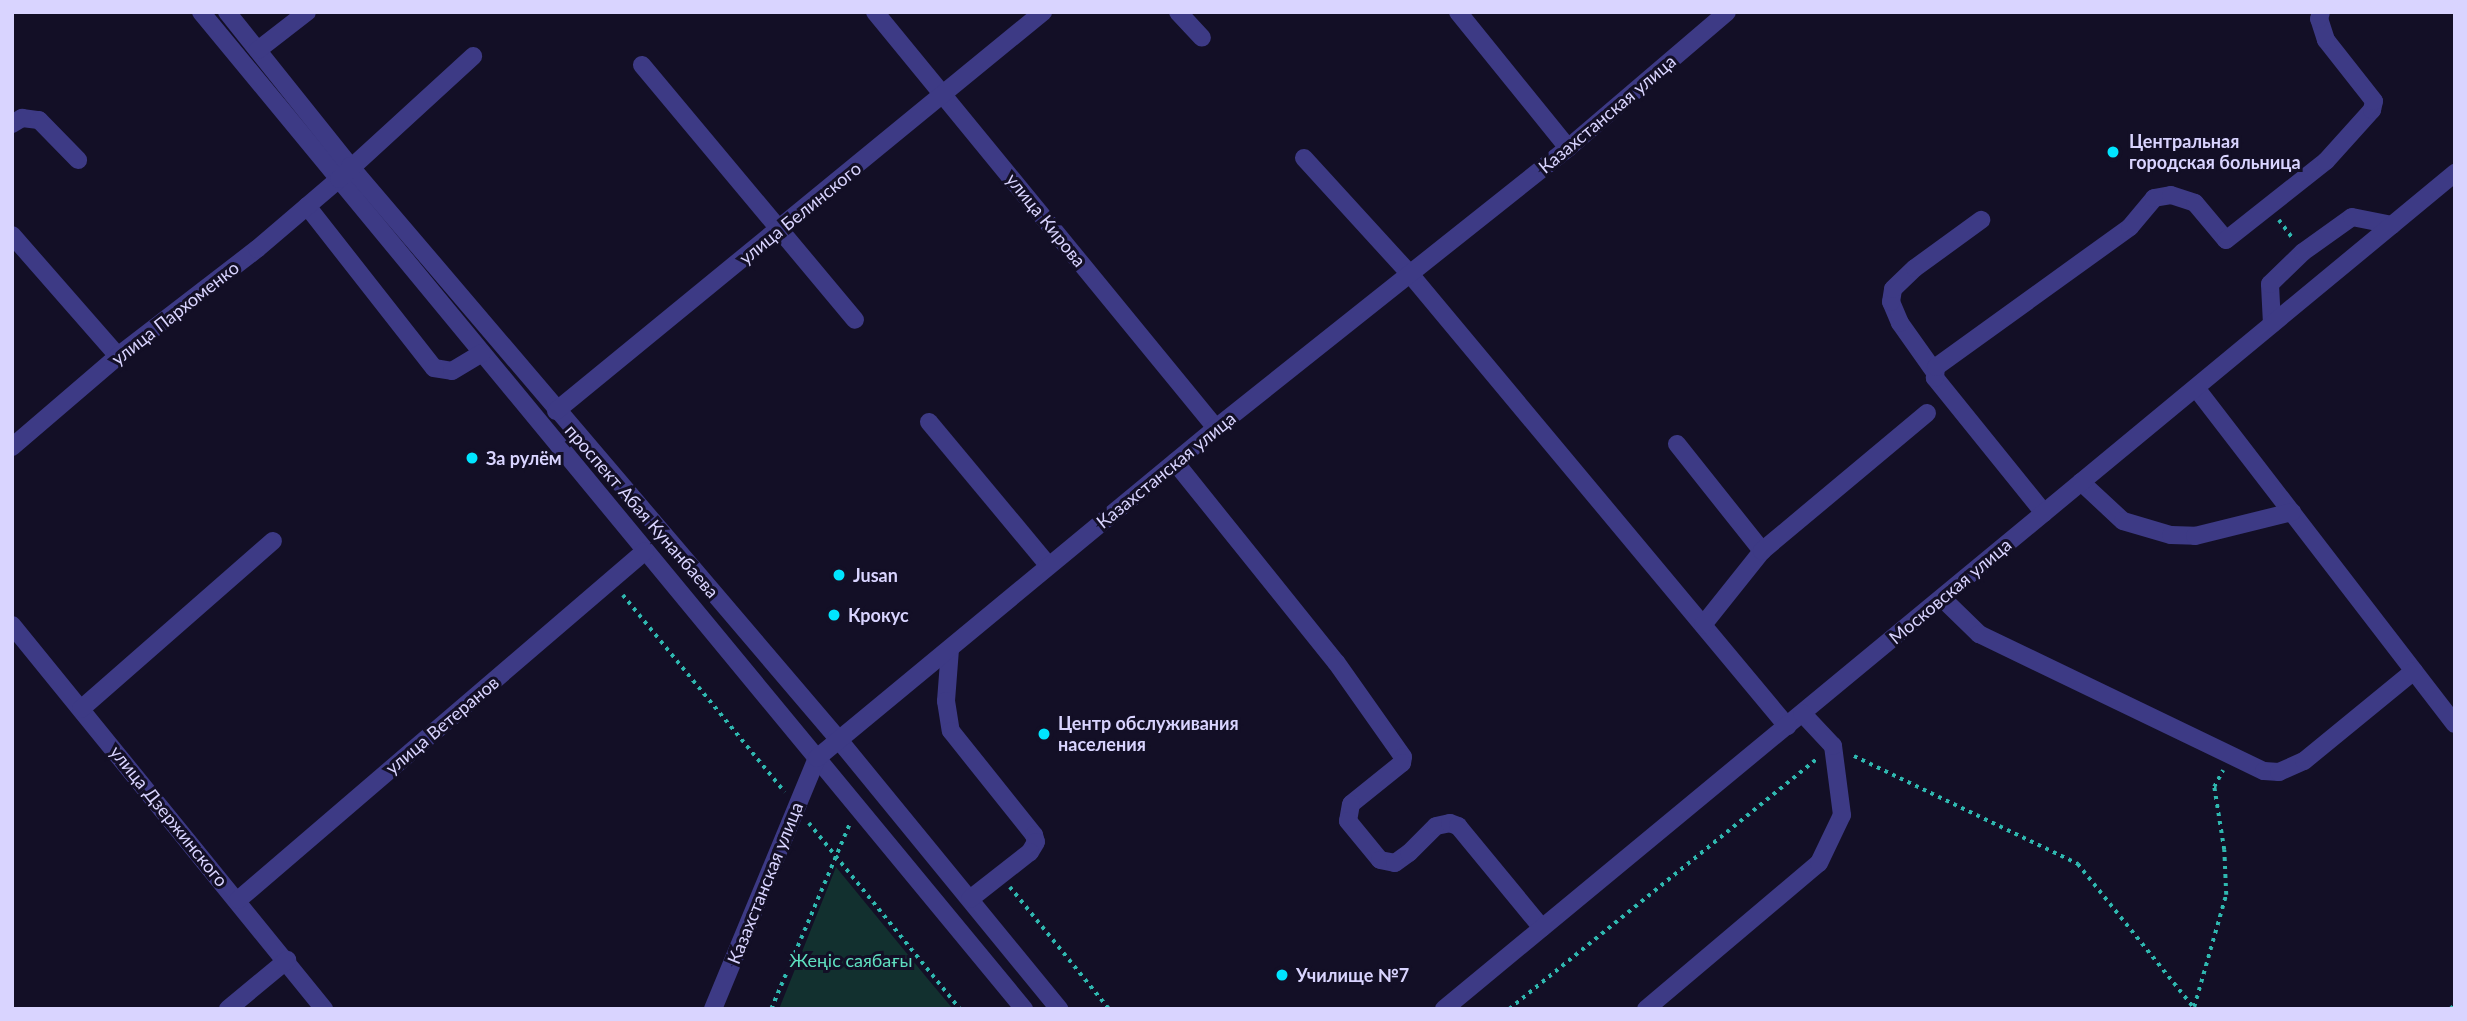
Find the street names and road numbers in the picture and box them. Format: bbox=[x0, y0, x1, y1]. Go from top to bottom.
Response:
street label: Казахстанская улица bbox=[1534, 50, 1680, 178]
street label: улица Белинского bbox=[735, 157, 865, 269]
street label: улица Кирова bbox=[1002, 169, 1090, 271]
street label: улица Пархоменко bbox=[107, 257, 243, 369]
street label: Казахстанская улица bbox=[1092, 407, 1240, 533]
street label: проспект Абая Кунанбаева bbox=[561, 420, 723, 602]
street label: Московская улица bbox=[1885, 534, 2015, 648]
street label: улица Ветеранов bbox=[381, 671, 503, 779]
street label: улица Дзержинского bbox=[106, 741, 232, 891]
street label: Казахстанская улица bbox=[723, 799, 807, 967]

